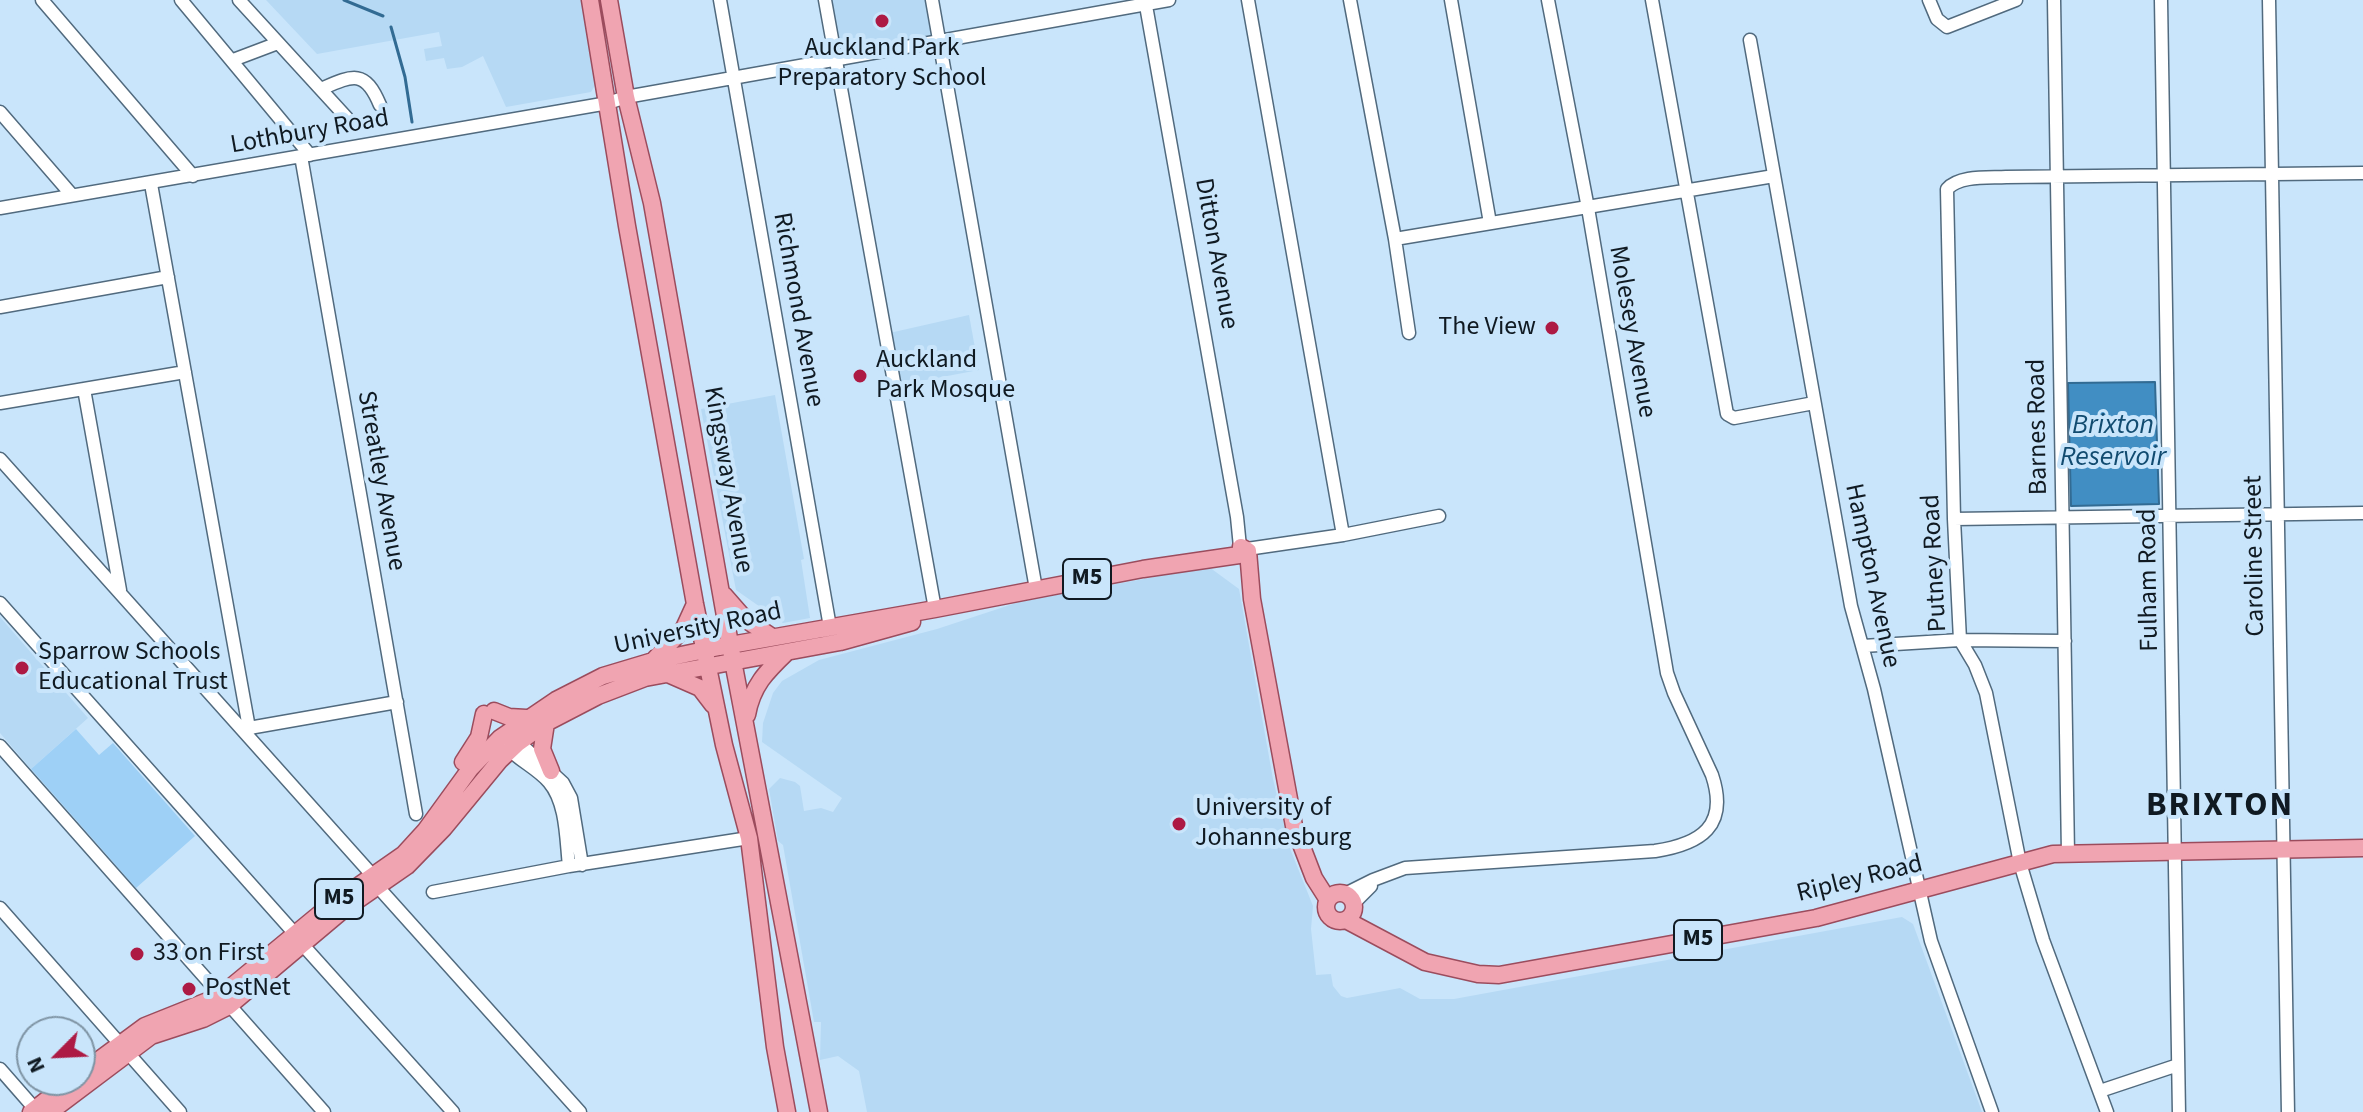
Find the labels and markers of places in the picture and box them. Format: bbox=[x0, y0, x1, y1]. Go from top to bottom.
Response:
marker: Auckland Park Preparatory School bbox=[873, 12, 891, 30]
place label: Auckland Park Preparatory School bbox=[778, 33, 986, 94]
place label: The View bbox=[1438, 312, 1536, 344]
marker: The View bbox=[1543, 319, 1561, 337]
place label: Auckland Park Mosque bbox=[876, 345, 1015, 406]
marker: Auckland Park Mosque bbox=[851, 367, 869, 385]
place label: Sparrow Schools Educational Trust bbox=[38, 637, 228, 698]
marker: Sparrow Schools Educational Trust bbox=[13, 659, 31, 677]
place label: University of Johannesburg bbox=[1195, 793, 1351, 854]
marker: University of Johannesburg bbox=[1170, 815, 1188, 833]
place label: 33 on First bbox=[153, 938, 265, 970]
marker: 33 on First bbox=[128, 945, 146, 963]
place label: PostNet bbox=[205, 973, 291, 1005]
marker: PostNet bbox=[180, 980, 198, 998]

